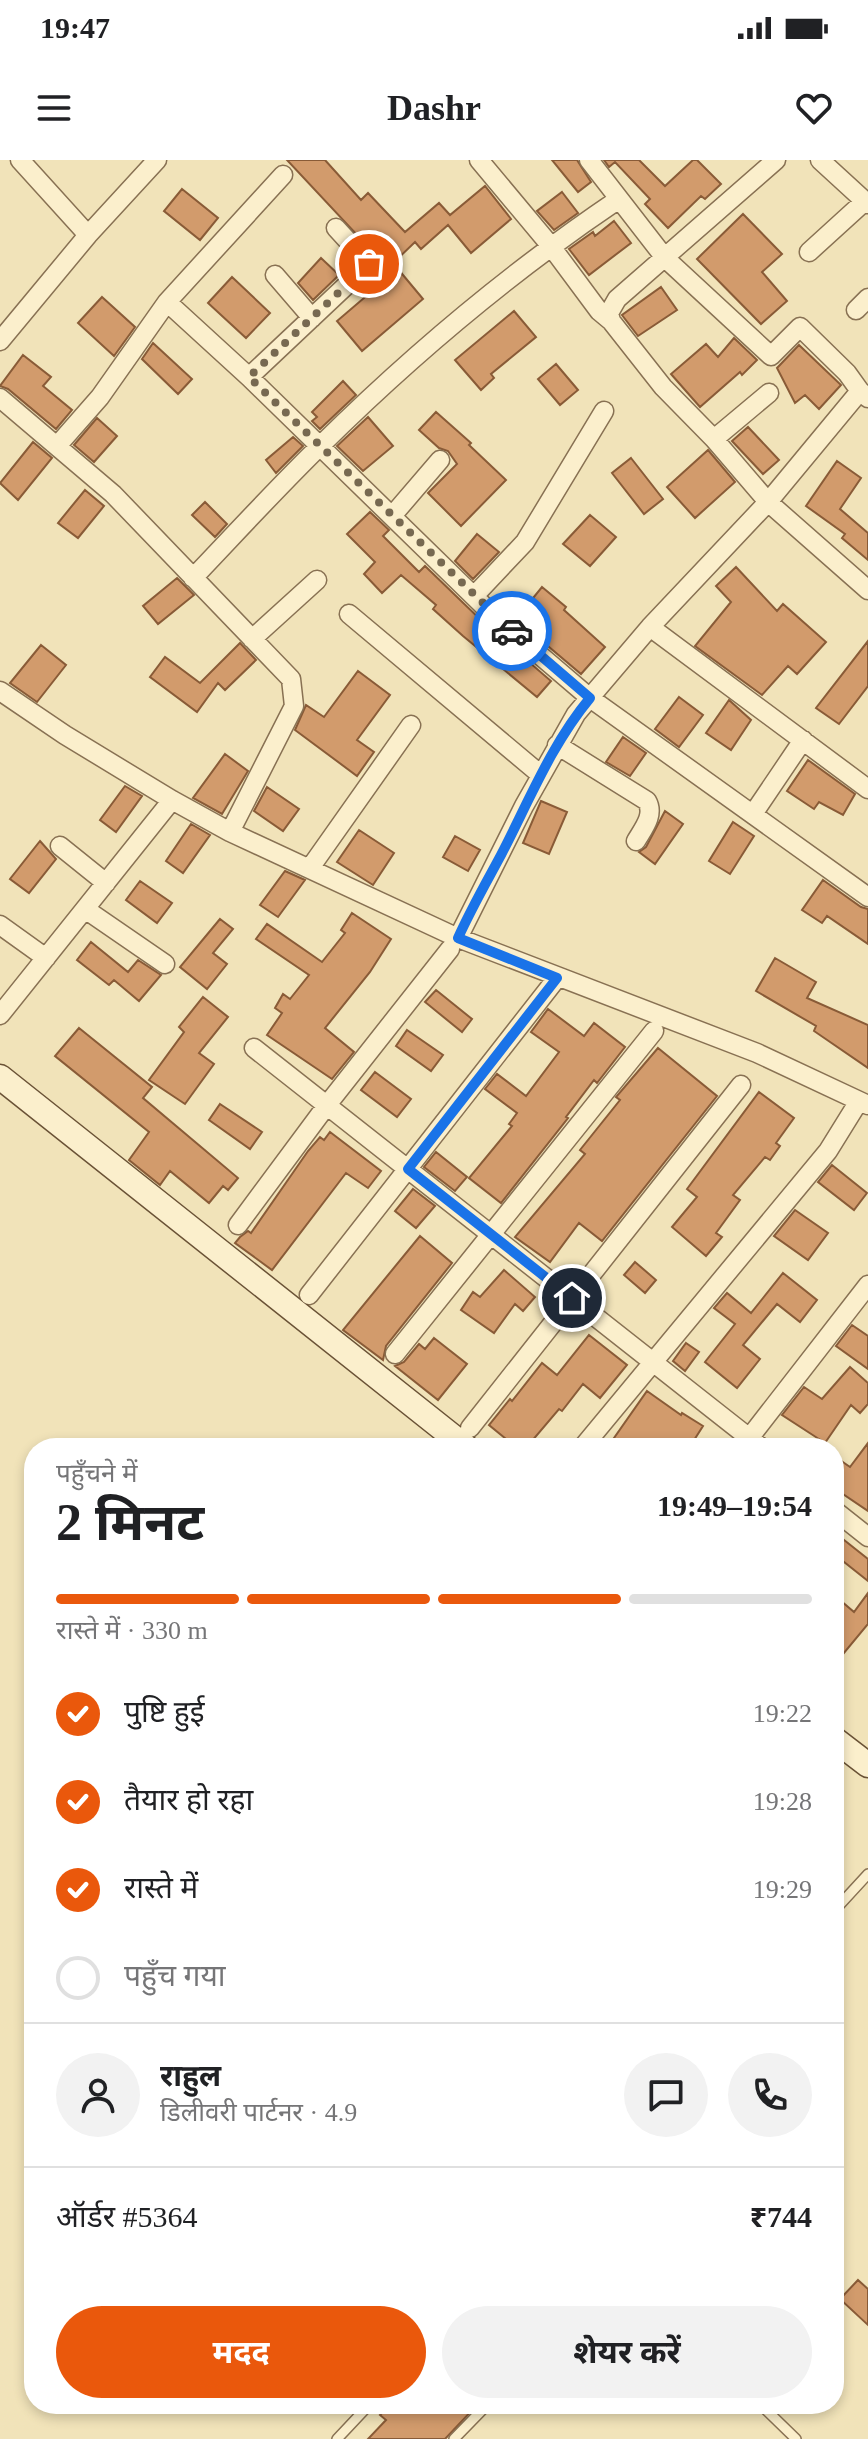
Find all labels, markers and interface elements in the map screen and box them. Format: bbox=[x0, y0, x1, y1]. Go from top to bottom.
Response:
text: 19:47 bbox=[40, 11, 110, 44]
icon: menu bbox=[32, 86, 76, 130]
icon: heart bbox=[792, 86, 836, 130]
text: Dashr bbox=[387, 88, 481, 128]
pin bbox=[335, 230, 403, 298]
icon: bag bbox=[347, 242, 391, 286]
courier bbox=[472, 591, 552, 671]
icon: car bbox=[490, 609, 534, 653]
pin bbox=[538, 1264, 606, 1332]
icon: home bbox=[550, 1276, 594, 1320]
text: पहुँचने में bbox=[56, 1459, 138, 1488]
text: 19:49–19:54 bbox=[657, 1489, 812, 1522]
text: 2 मिनट bbox=[56, 1494, 204, 1551]
text: रास्ते में · 330 m bbox=[56, 1616, 208, 1645]
icon: check bbox=[56, 1692, 100, 1736]
text: पुष्टि हुई bbox=[124, 1695, 205, 1728]
text: 19:22 bbox=[753, 1699, 812, 1728]
icon: check bbox=[56, 1780, 100, 1824]
text: तैयार हो रहा bbox=[124, 1783, 253, 1816]
text: 19:28 bbox=[753, 1787, 812, 1816]
icon: check bbox=[56, 1868, 100, 1912]
text: रास्ते में bbox=[124, 1871, 198, 1904]
text: 19:29 bbox=[753, 1875, 812, 1904]
text: पहुँच गया bbox=[124, 1959, 226, 1992]
button: person bbox=[56, 2053, 140, 2137]
button: chat bbox=[624, 2053, 708, 2137]
button: phone bbox=[728, 2053, 812, 2137]
text: राहुल bbox=[160, 2059, 221, 2092]
text: डिलीवरी पार्टनर · 4.9 bbox=[160, 2098, 357, 2127]
text: ऑर्डर #5364 bbox=[56, 2200, 198, 2233]
text: ₹744 bbox=[750, 2200, 812, 2233]
button: मदद bbox=[56, 2306, 426, 2398]
button: शेयर करें bbox=[442, 2306, 812, 2398]

